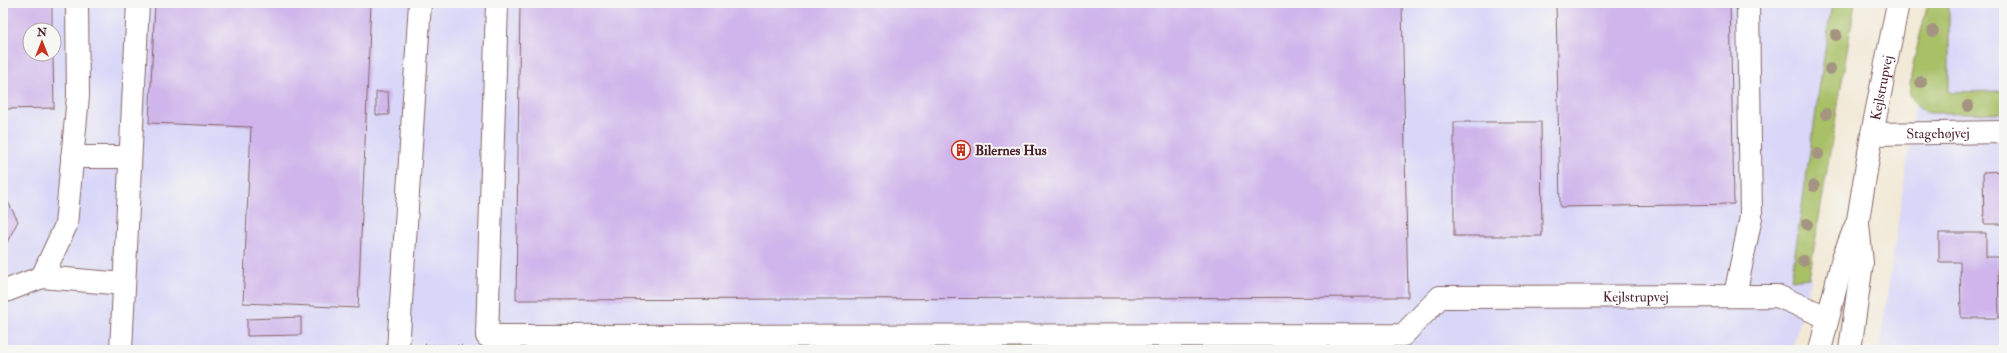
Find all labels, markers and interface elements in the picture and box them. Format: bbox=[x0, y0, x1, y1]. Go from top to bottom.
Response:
north arrow bbox=[22, 22, 62, 62]
text: N bbox=[36, 26, 48, 39]
street label: Kejlstrupvej bbox=[1866, 54, 1896, 122]
street label: Stagehøjvej bbox=[1906, 124, 1970, 142]
building icon: Bilernes Hus bbox=[950, 139, 972, 161]
place label: Bilernes Hus bbox=[975, 142, 1047, 159]
street label: Kejlstrupvej bbox=[1603, 288, 1669, 306]

